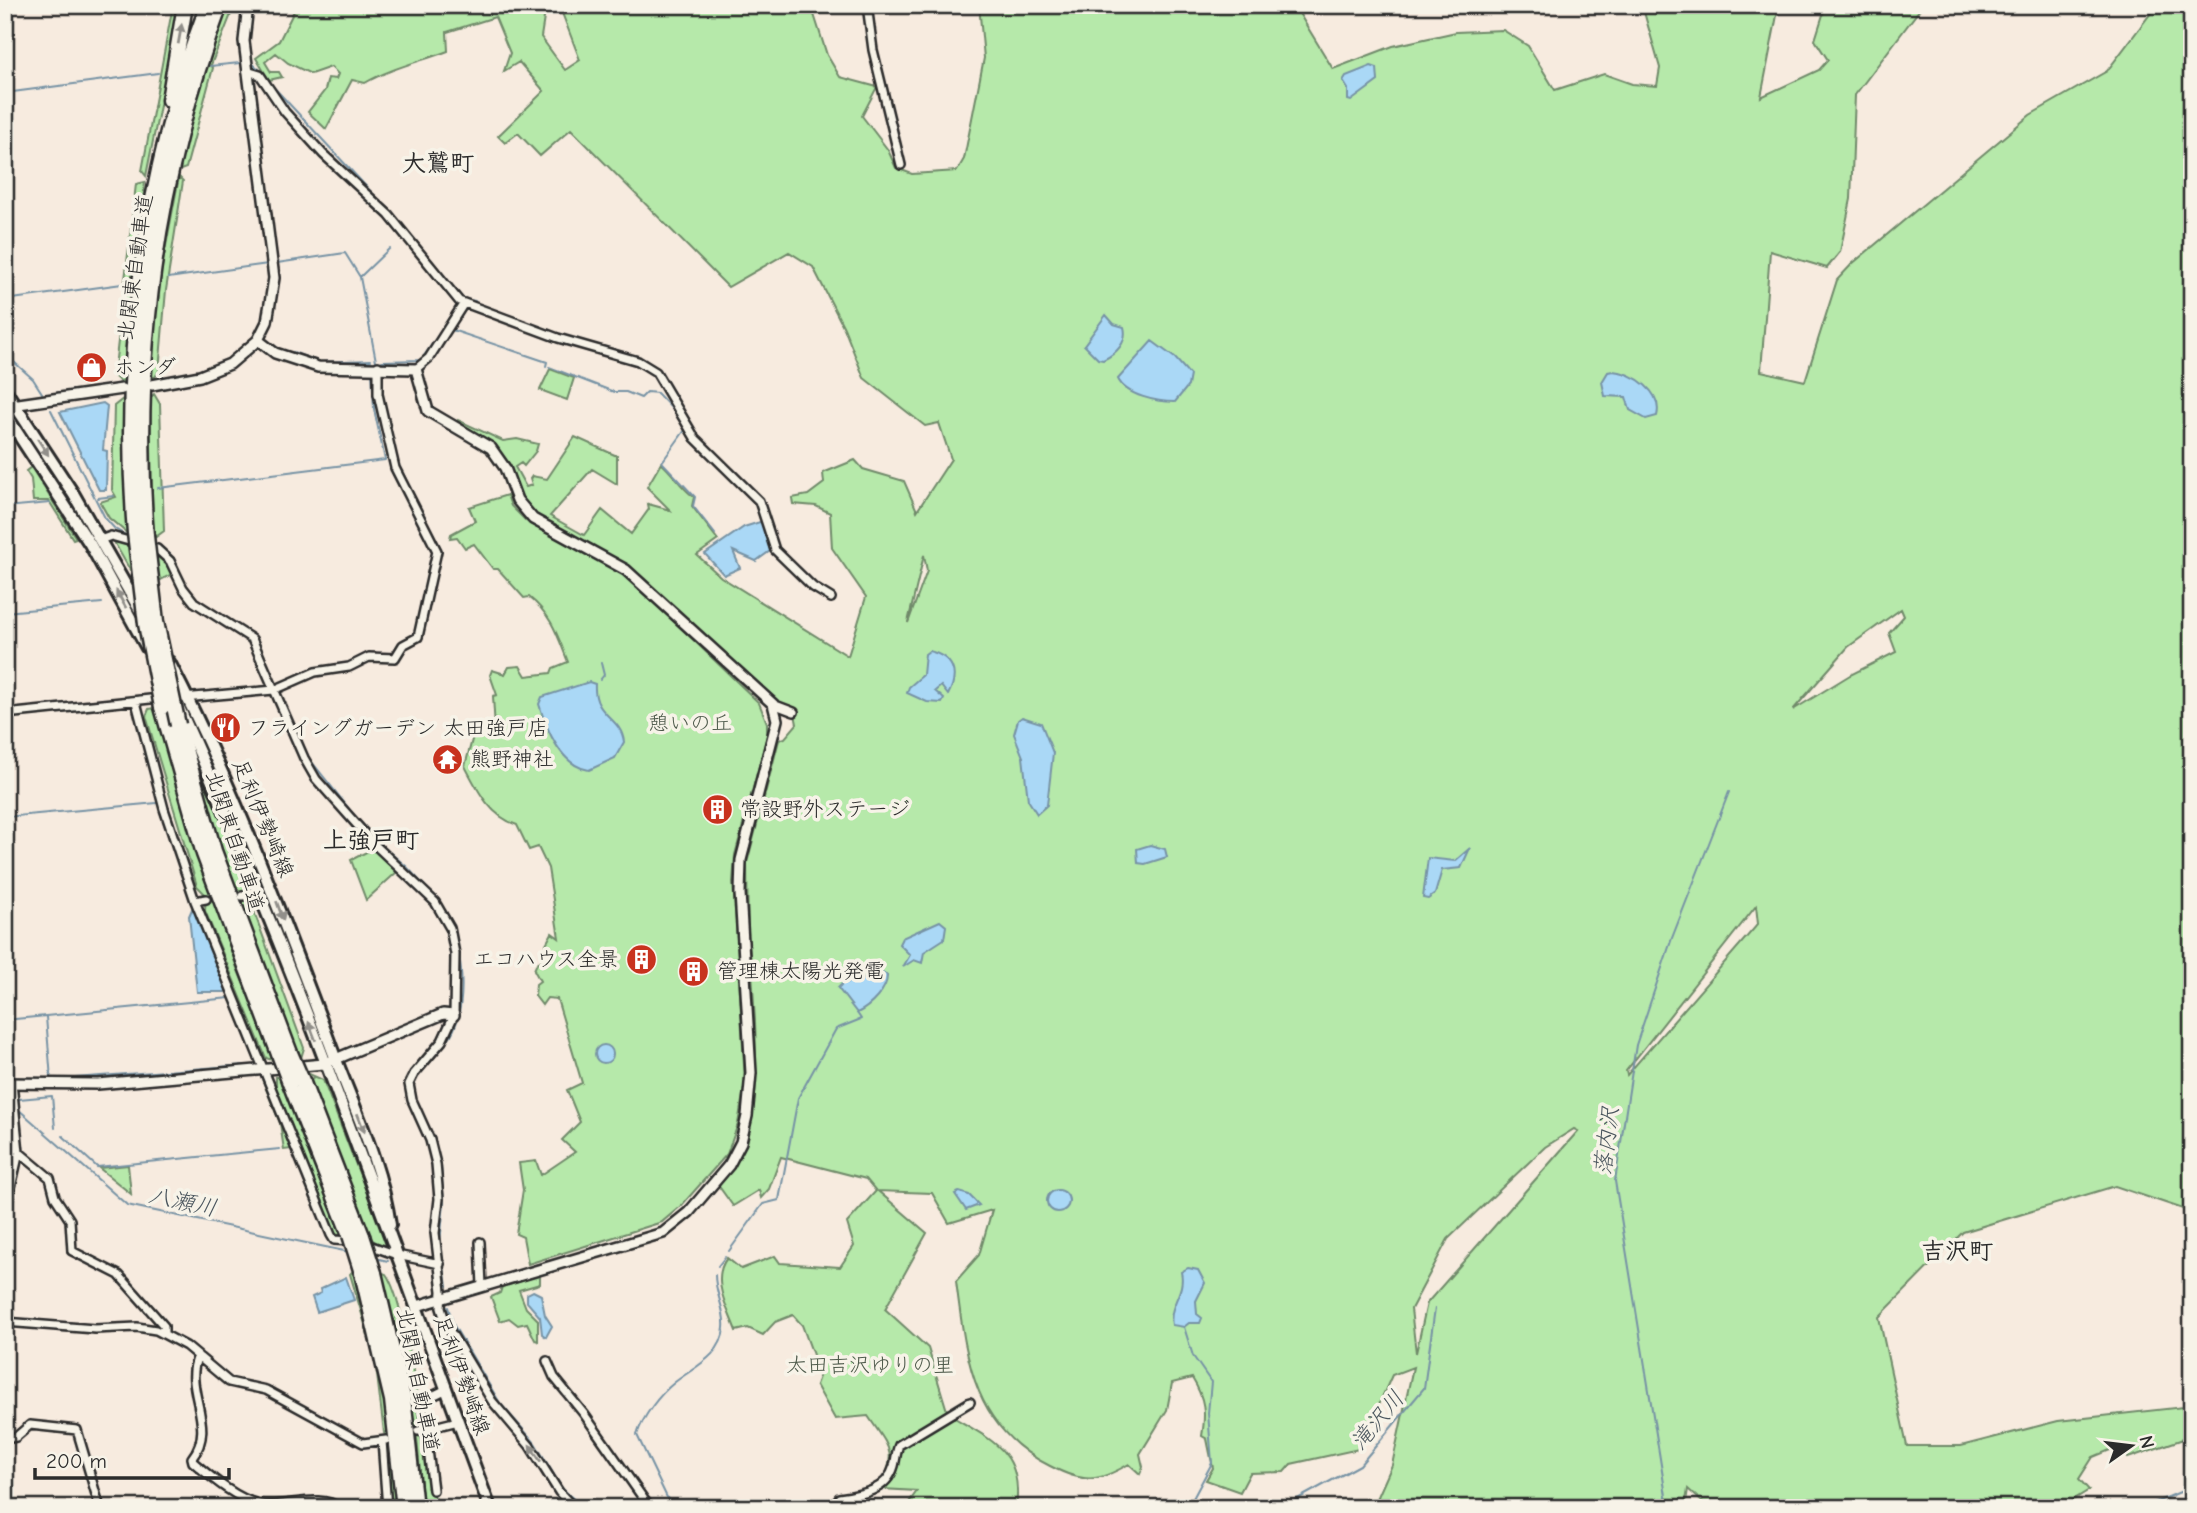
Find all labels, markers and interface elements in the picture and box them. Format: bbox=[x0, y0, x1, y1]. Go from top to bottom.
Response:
one-way arrow bbox=[175, 23, 186, 45]
district label: 大鷲町 bbox=[402, 149, 474, 177]
street label: 北関東自動車道 bbox=[113, 193, 157, 341]
shop icon: ホンダ bbox=[74, 350, 108, 384]
place label: ホンダ bbox=[114, 355, 176, 379]
one-way arrow bbox=[36, 438, 49, 457]
one-way arrow bbox=[115, 590, 127, 609]
restaurant icon: フライングガーデン 太田強戸店 bbox=[208, 711, 242, 745]
park label: 憩いの丘 bbox=[648, 711, 732, 735]
place label: フライングガーデン 太田強戸店 bbox=[248, 716, 548, 740]
temple icon: 熊野神社 bbox=[430, 742, 464, 776]
place label: 熊野神社 bbox=[470, 747, 554, 771]
street label: 足利伊勢崎線 bbox=[227, 755, 299, 881]
street label: 北関東自動車道 bbox=[201, 767, 269, 915]
building icon: 常設野外ステージ bbox=[700, 792, 734, 826]
place label: 常設野外ステージ bbox=[740, 797, 910, 821]
district label: 上強戸町 bbox=[323, 826, 419, 854]
one-way arrow bbox=[275, 900, 286, 921]
building icon: エコハウス全景 bbox=[625, 942, 659, 976]
place label: エコハウス全景 bbox=[473, 947, 619, 971]
building icon: 管理棟太陽光発電 bbox=[677, 954, 711, 988]
place label: 管理棟太陽光発電 bbox=[717, 959, 885, 983]
one-way arrow bbox=[306, 1020, 317, 1041]
water label: 落内沢 bbox=[1589, 1104, 1624, 1177]
one-way arrow bbox=[355, 1113, 366, 1134]
water label: 八瀬川 bbox=[146, 1181, 219, 1222]
district label: 吉沢町 bbox=[1921, 1237, 1993, 1265]
street label: 北関東自動車道 bbox=[392, 1306, 444, 1454]
street label: 足利伊勢崎線 bbox=[429, 1312, 495, 1438]
park label: 太田吉沢ゆりの里 bbox=[786, 1353, 954, 1377]
water label: 滝沢川 bbox=[1345, 1385, 1410, 1455]
north arrow bbox=[2096, 1412, 2166, 1482]
text: N bbox=[2134, 1433, 2159, 1451]
scale bar bbox=[35, 1436, 229, 1480]
one-way arrow bbox=[528, 1443, 541, 1463]
text: 200 m bbox=[46, 1449, 107, 1473]

